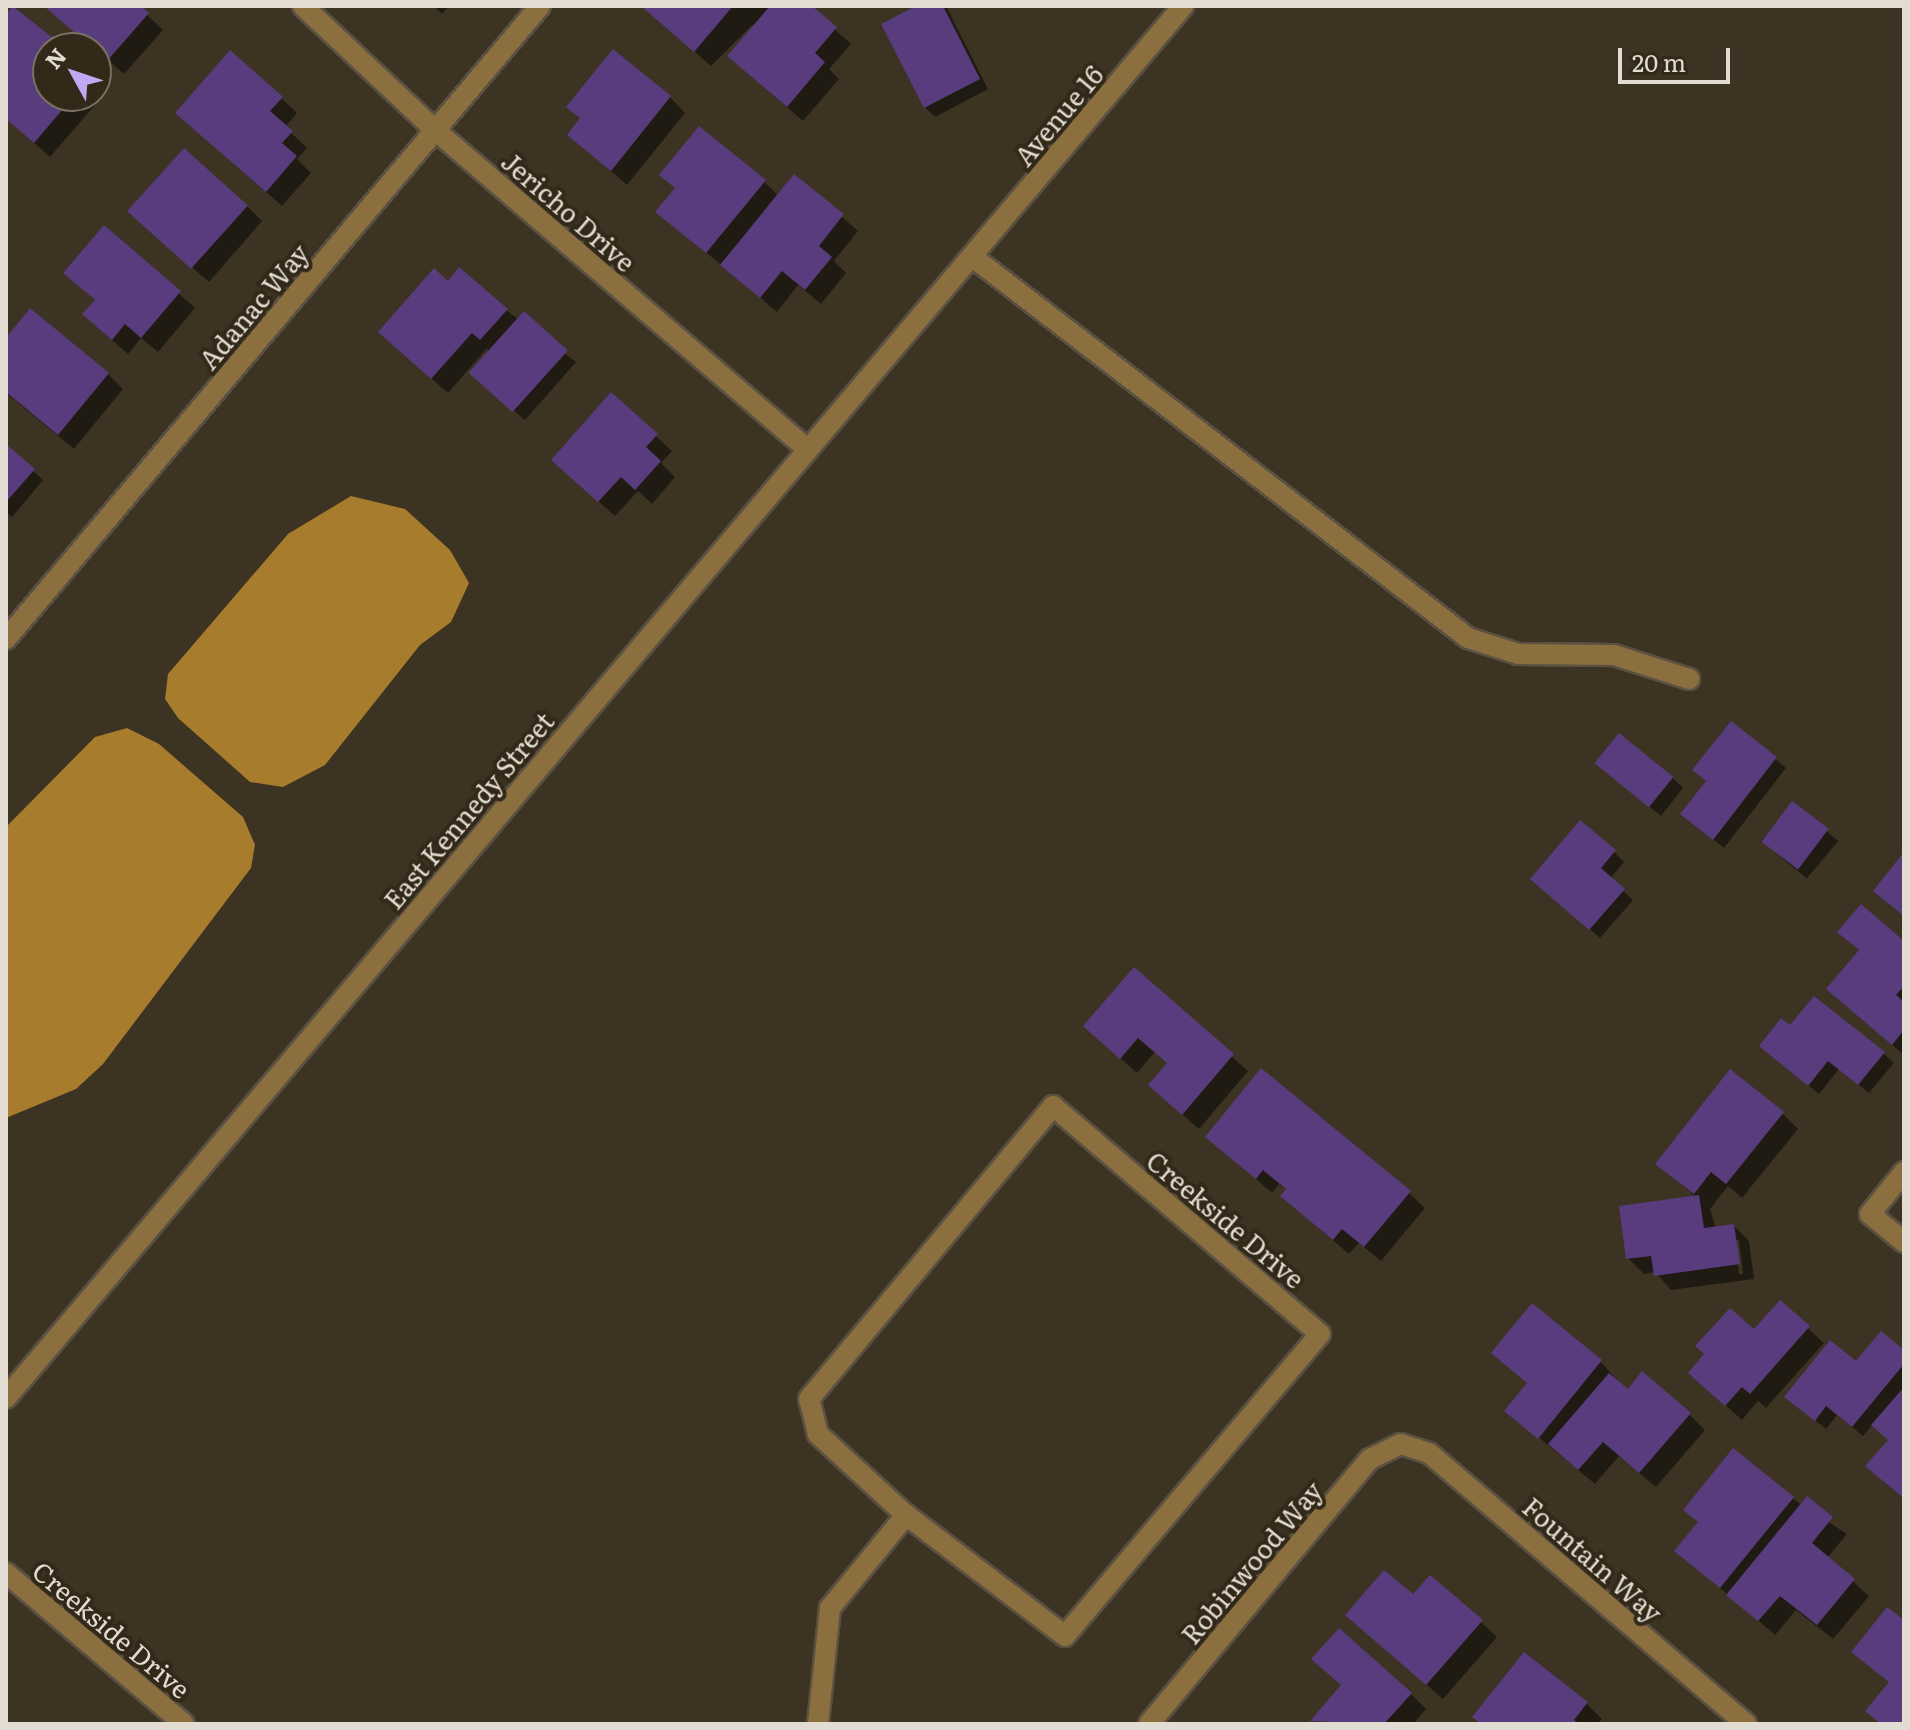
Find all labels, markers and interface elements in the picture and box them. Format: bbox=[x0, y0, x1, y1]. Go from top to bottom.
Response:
north arrow bbox=[32, 32, 112, 112]
scale bar bbox=[1622, 32, 1734, 82]
text: N bbox=[36, 40, 73, 75]
text: 20 m bbox=[1632, 44, 1686, 79]
street label: Avenue 16 bbox=[1007, 59, 1109, 171]
street label: Jericho Drive bbox=[496, 145, 642, 277]
street label: Adanac Way bbox=[192, 237, 314, 375]
street label: East Kennedy Street bbox=[377, 705, 559, 915]
street label: Creekside Drive bbox=[1141, 1144, 1311, 1294]
street label: Robinwood Way bbox=[1174, 1474, 1328, 1650]
street label: Fountain Way bbox=[1517, 1490, 1669, 1628]
street label: Creekside Drive bbox=[27, 1554, 197, 1704]

